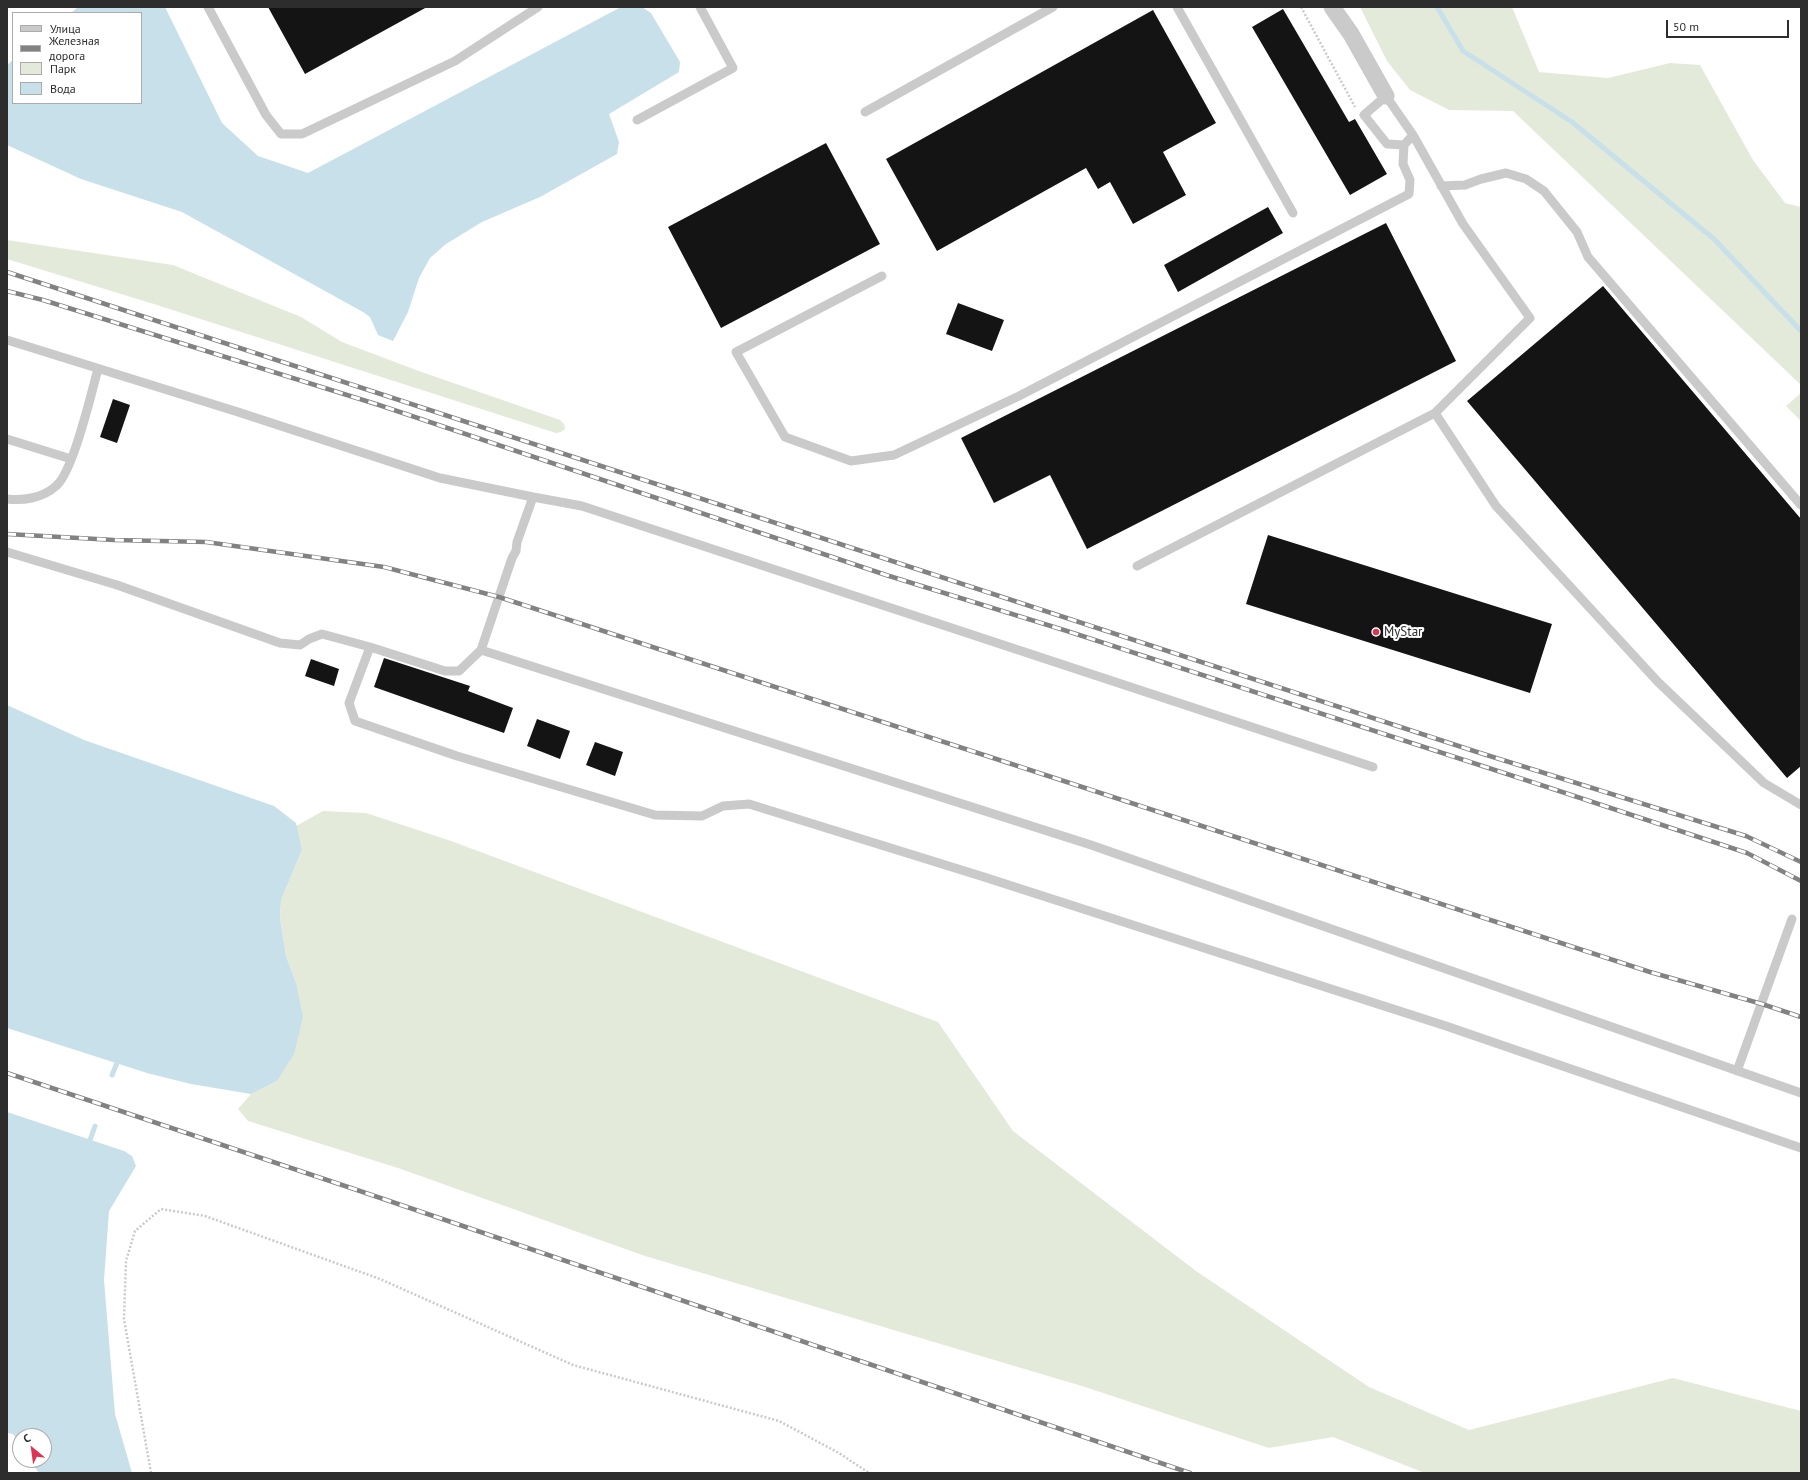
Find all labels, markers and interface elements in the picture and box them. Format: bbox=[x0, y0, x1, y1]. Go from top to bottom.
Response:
legend bbox=[12, 12, 142, 104]
scale bar bbox=[1668, 12, 1791, 38]
text: 50 m bbox=[1673, 19, 1699, 34]
text: Улица bbox=[50, 21, 81, 36]
text: Железная дорога bbox=[49, 33, 100, 63]
text: Парк bbox=[50, 61, 76, 76]
text: Вода bbox=[50, 81, 76, 96]
place label: MyStar bbox=[1384, 624, 1423, 640]
marker: MyStar bbox=[1371, 627, 1381, 637]
north arrow bbox=[12, 1428, 52, 1468]
text: С bbox=[21, 1431, 33, 1446]

